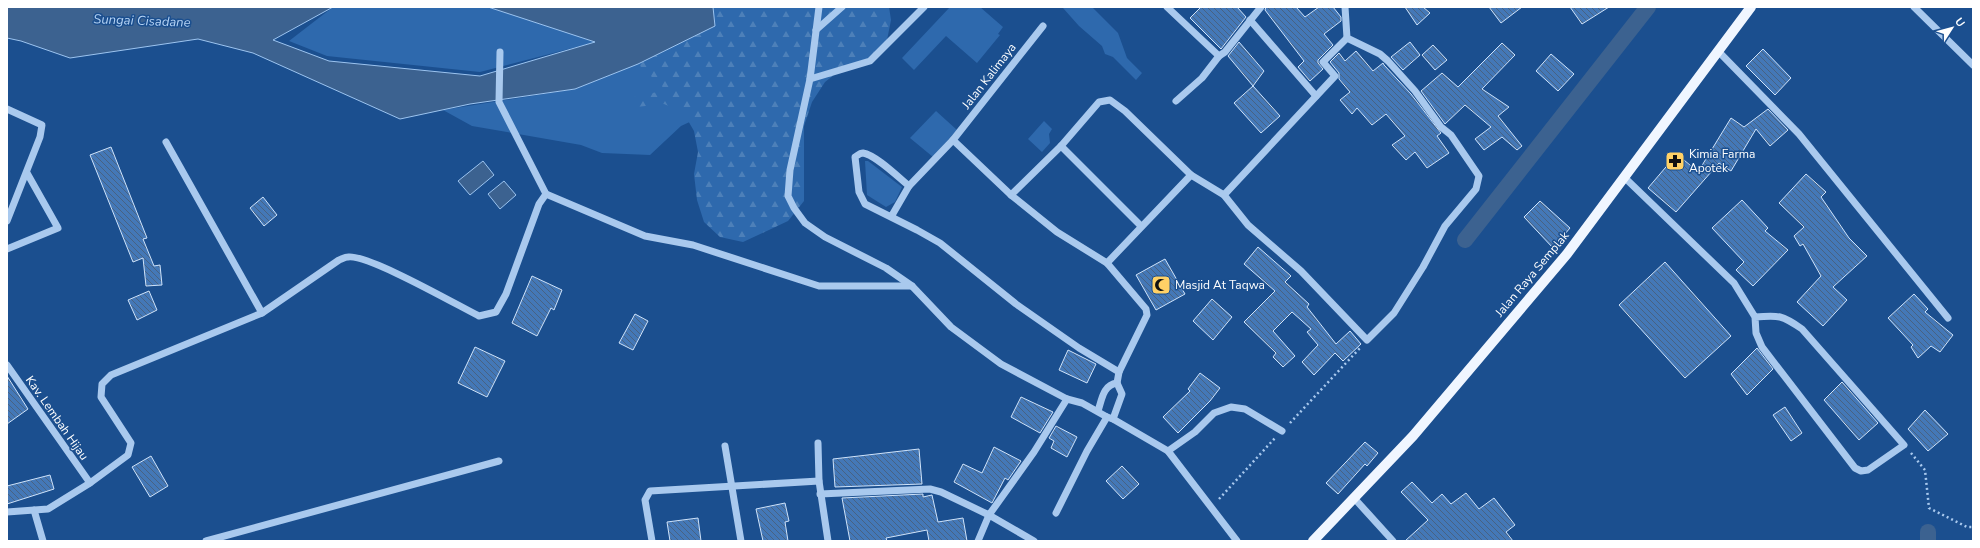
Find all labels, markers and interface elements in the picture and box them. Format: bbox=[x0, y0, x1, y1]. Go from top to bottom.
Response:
north arrow bbox=[1932, 8, 1972, 48]
water label: Sungai Cisadane bbox=[93, 10, 191, 32]
text: U bbox=[1951, 15, 1968, 30]
street label: Jalan Kalimaya bbox=[958, 40, 1020, 113]
place label: Kimia Farma Apotek bbox=[1689, 146, 1755, 176]
pharmacy icon: Kimia Farma Apotek bbox=[1664, 150, 1686, 172]
street label: Jalan Raya Semplak bbox=[1491, 227, 1573, 321]
mosque icon: Masjid At Taqwa bbox=[1150, 274, 1172, 296]
place label: Masjid At Taqwa bbox=[1175, 277, 1265, 293]
street label: Kav. Lembah Hijau bbox=[22, 373, 92, 463]

